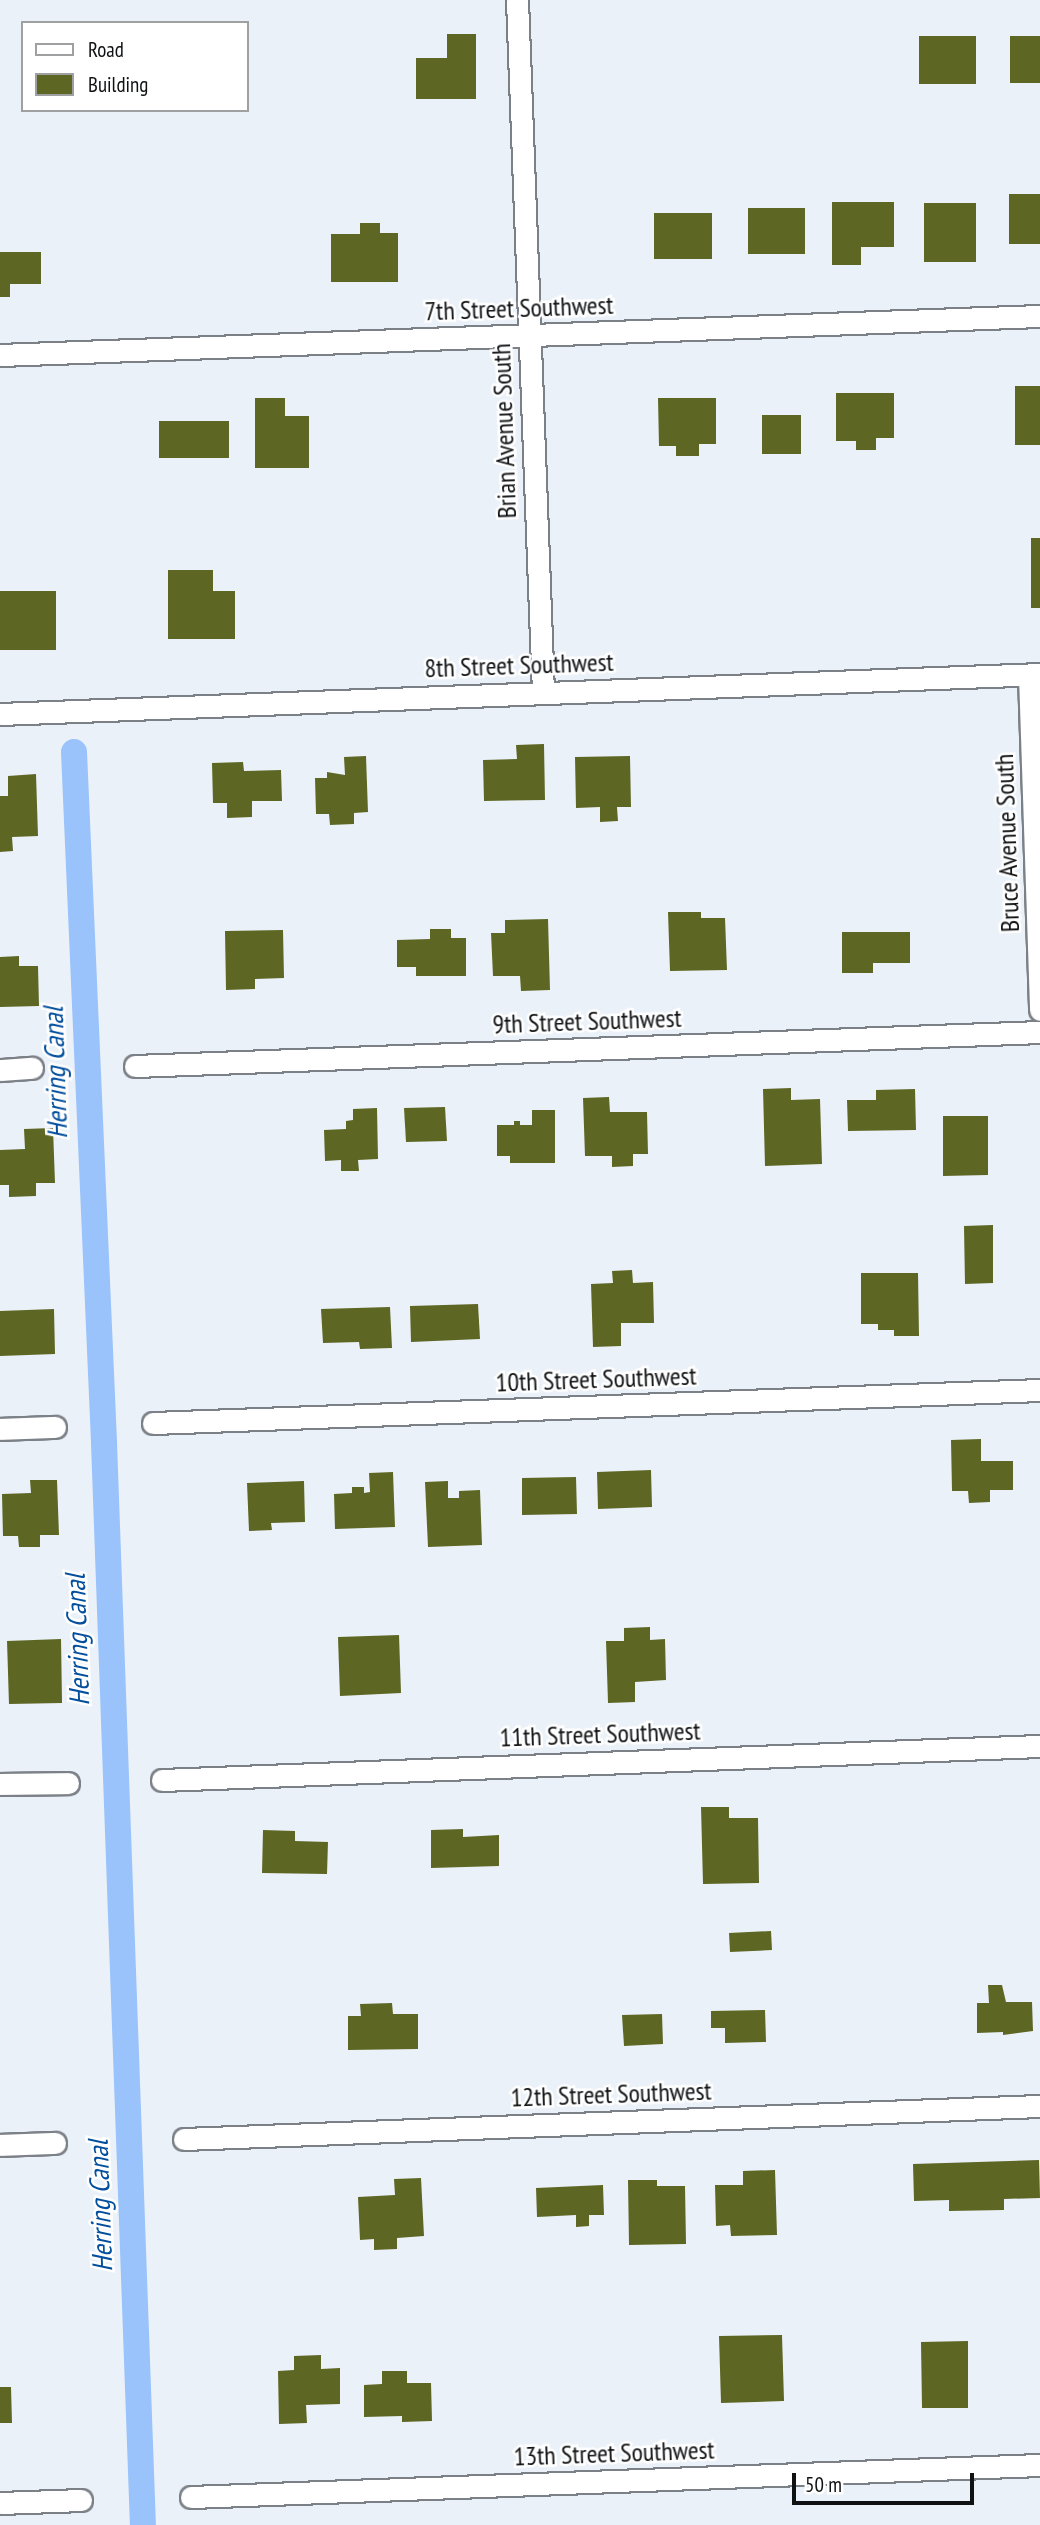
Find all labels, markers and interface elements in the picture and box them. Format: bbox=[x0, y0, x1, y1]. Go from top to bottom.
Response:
legend bbox=[21, 21, 248, 112]
text: Road bbox=[88, 36, 124, 63]
text: Building bbox=[88, 71, 148, 98]
street label: 7th Street Southwest bbox=[424, 289, 614, 327]
street label: Brian Avenue South bbox=[485, 343, 523, 519]
street label: 8th Street Southwest bbox=[424, 646, 614, 684]
street label: Bruce Avenue South bbox=[988, 753, 1026, 933]
street label: 9th Street Southwest bbox=[492, 1002, 682, 1040]
water label: Herring Canal bbox=[36, 1006, 74, 1140]
street label: 10th Street Southwest bbox=[495, 1360, 697, 1398]
water label: Herring Canal bbox=[58, 1573, 96, 1707]
street label: 11th Street Southwest bbox=[499, 1715, 701, 1753]
street label: 12th Street Southwest bbox=[510, 2075, 712, 2113]
water label: Herring Canal bbox=[81, 2139, 119, 2273]
street label: 13th Street Southwest bbox=[513, 2434, 715, 2472]
scale bar bbox=[795, 2458, 977, 2502]
text: 50 m bbox=[805, 2471, 842, 2498]

